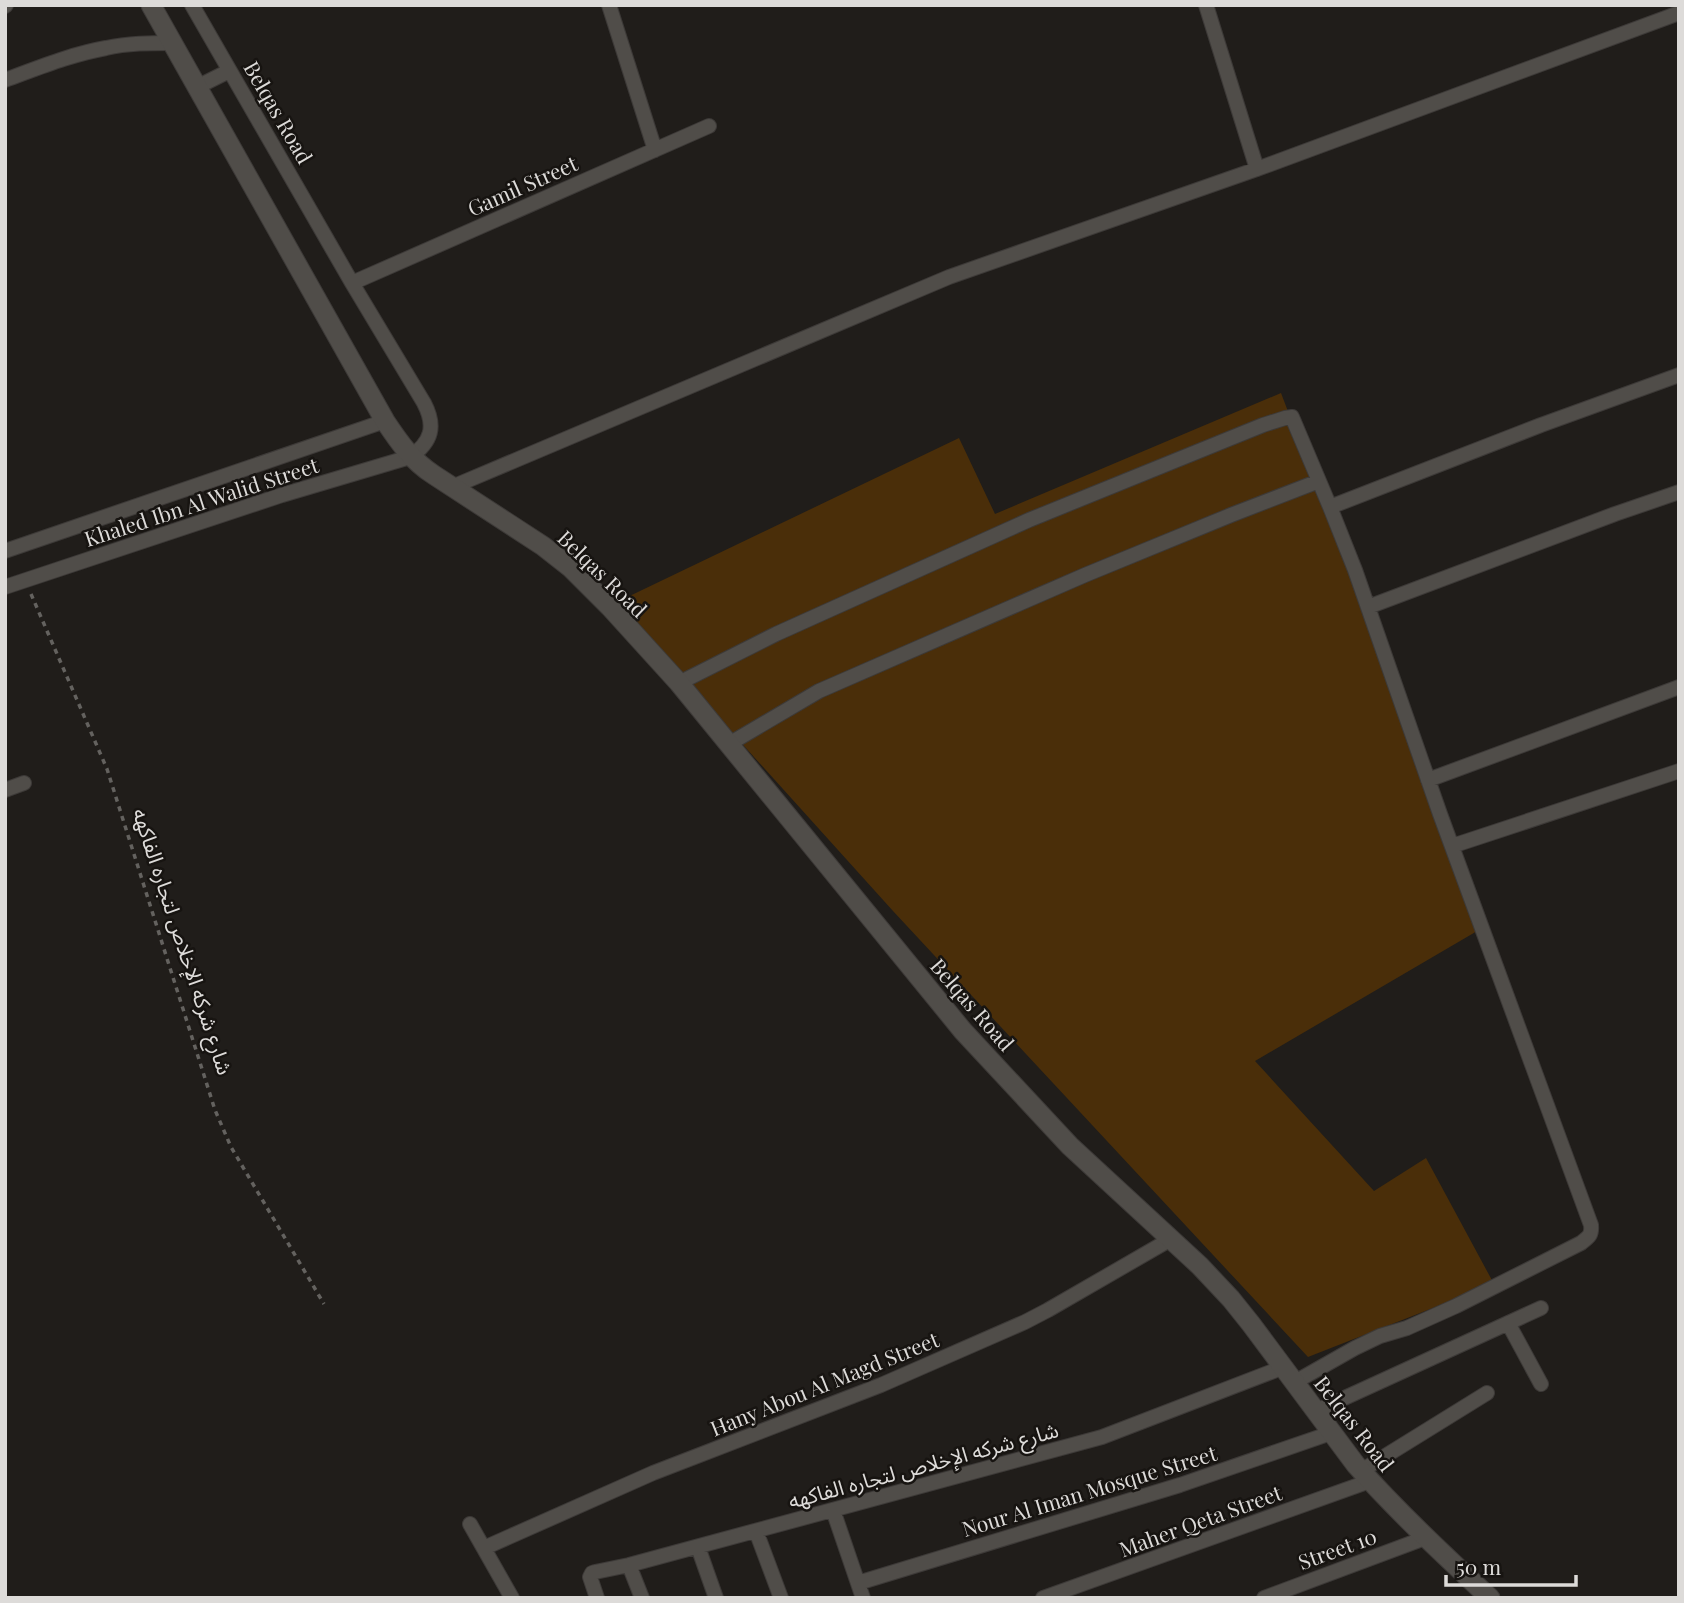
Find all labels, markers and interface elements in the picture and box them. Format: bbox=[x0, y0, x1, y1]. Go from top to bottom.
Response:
street label: Belqas Road bbox=[238, 56, 320, 168]
street label: Gamil Street bbox=[463, 148, 582, 222]
street label: Khaled Ibn Al Walid Street bbox=[80, 450, 322, 552]
street label: Belqas Road bbox=[552, 523, 654, 623]
street label: شارع شركه الإخلاص لتجاره الفاكهه bbox=[125, 804, 240, 1079]
street label: Belqas Road bbox=[925, 952, 1021, 1056]
street label: Hany Abou Al Magd Street bbox=[706, 1324, 943, 1442]
street label: Belqas Road bbox=[1309, 1369, 1401, 1477]
street label: شارع شركه الإخلاص لتجاره الفاكهه bbox=[785, 1414, 1062, 1517]
street label: Nour Al Iman Mosque Street bbox=[958, 1438, 1220, 1542]
street label: Maher Qeta Street bbox=[1115, 1477, 1286, 1562]
street label: Street 10 bbox=[1294, 1521, 1380, 1575]
scale bar bbox=[1446, 1544, 1576, 1588]
text: 50 m bbox=[1456, 1552, 1502, 1580]

